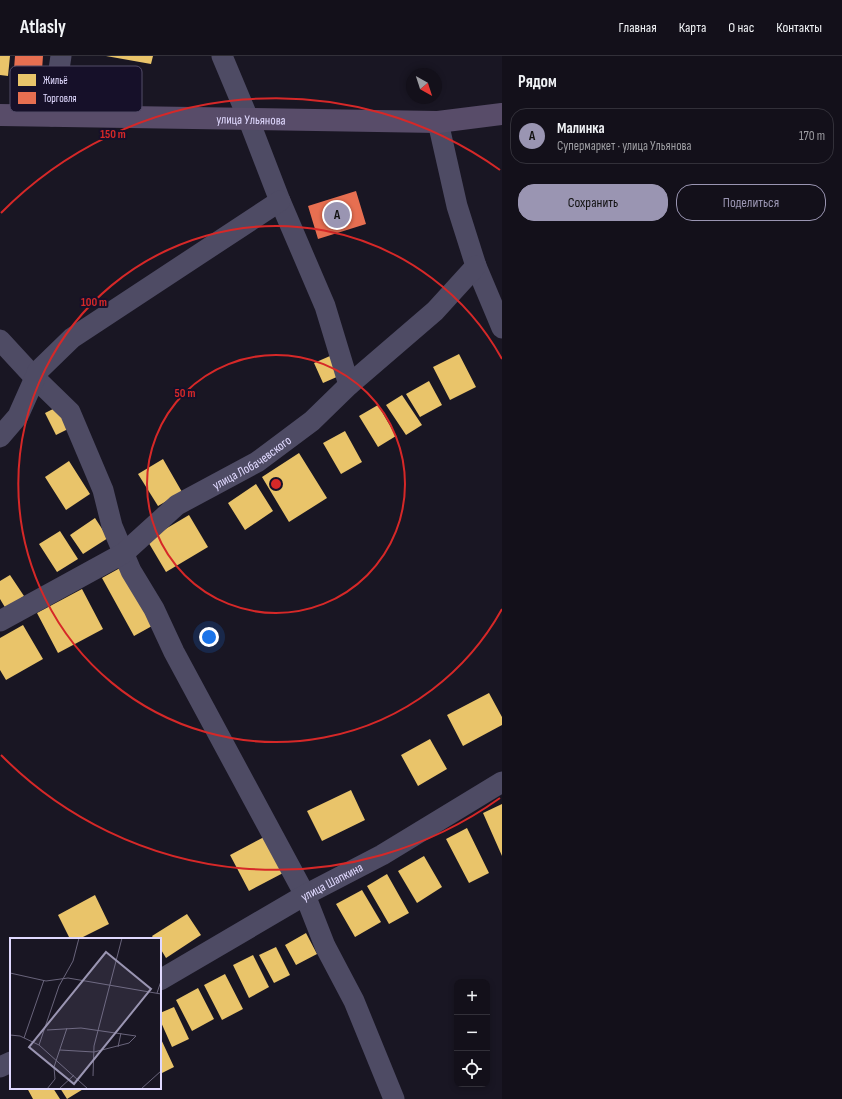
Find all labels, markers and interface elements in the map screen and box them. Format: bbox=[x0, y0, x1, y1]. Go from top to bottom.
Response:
text: Atlasly bbox=[20, 16, 66, 39]
text: Главная bbox=[619, 19, 657, 36]
text: Карта bbox=[679, 19, 706, 36]
text: О нас bbox=[728, 19, 754, 36]
text: Контакты bbox=[776, 19, 822, 36]
legend bbox=[10, 66, 142, 112]
north arrow bbox=[406, 68, 442, 104]
text: Рядом bbox=[518, 72, 557, 92]
text: Жильё bbox=[43, 74, 68, 87]
text: Торговля bbox=[43, 92, 77, 105]
street label: улица Ульянова bbox=[216, 111, 286, 129]
text: Малинка bbox=[557, 119, 605, 138]
text: 150 m bbox=[100, 127, 126, 142]
text: A bbox=[529, 128, 535, 144]
text: 170 m bbox=[799, 128, 825, 144]
text: Супермаркет · улица Ульянова bbox=[557, 138, 691, 154]
button: Сохранить bbox=[518, 184, 668, 221]
button: Поделиться bbox=[676, 184, 826, 221]
pin: A bbox=[324, 200, 350, 230]
text: 100 m bbox=[81, 295, 107, 310]
text: 50 m bbox=[175, 386, 195, 401]
street label: улица Лобачевского bbox=[210, 432, 295, 493]
centre of rings bbox=[269, 477, 283, 491]
your location bbox=[199, 627, 219, 647]
street label: улица Шапкина bbox=[298, 859, 366, 905]
inset map bbox=[10, 938, 161, 1089]
map controls bbox=[454, 979, 490, 1087]
button: + bbox=[454, 979, 490, 1015]
button: − bbox=[454, 1015, 490, 1051]
button: locate bbox=[454, 1051, 490, 1087]

